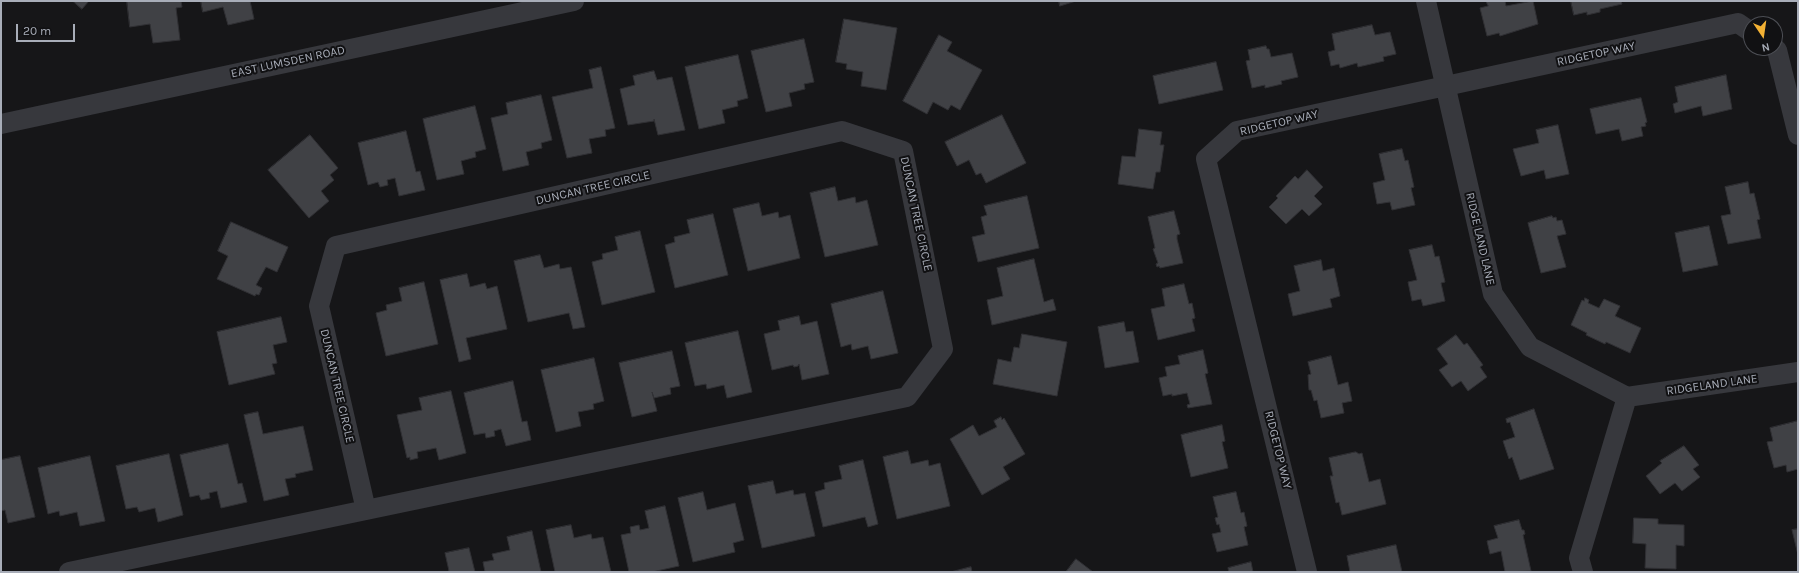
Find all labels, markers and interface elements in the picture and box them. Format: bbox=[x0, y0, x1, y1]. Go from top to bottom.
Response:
scale bar bbox=[18, 16, 77, 42]
north arrow bbox=[1743, 16, 1783, 56]
text: 20 m bbox=[23, 24, 51, 38]
street label: RIDGETOP WAY bbox=[1555, 39, 1637, 69]
text: N bbox=[1760, 40, 1771, 54]
street label: EAST LUMSDEN ROAD bbox=[230, 43, 346, 81]
street label: RIDGETOP WAY bbox=[1238, 107, 1320, 139]
street label: DUNCAN TREE CIRCLE bbox=[897, 155, 935, 273]
street label: DUNCAN TREE CIRCLE bbox=[535, 168, 651, 208]
street label: RIDGE LAND LANE bbox=[1462, 191, 1498, 287]
street label: DUNCAN TREE CIRCLE bbox=[317, 328, 357, 444]
street label: RIDGELAND LANE bbox=[1665, 371, 1759, 399]
street label: RIDGETOP WAY bbox=[1261, 410, 1295, 490]

